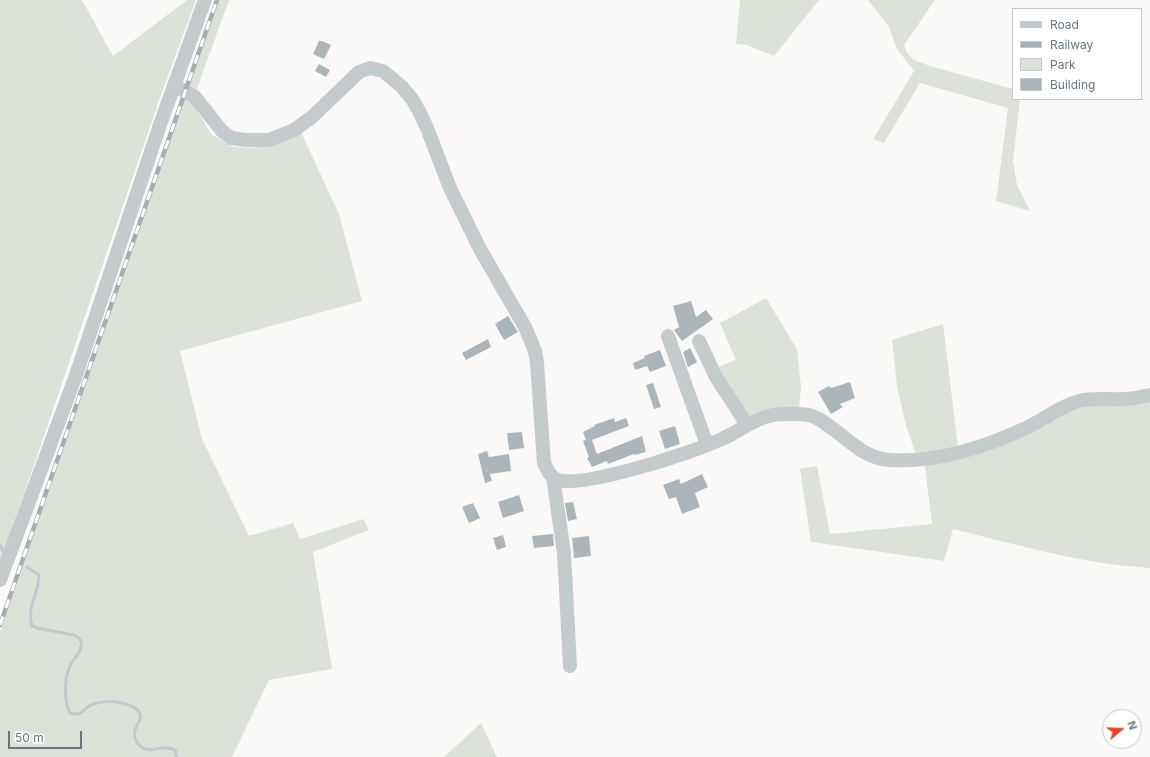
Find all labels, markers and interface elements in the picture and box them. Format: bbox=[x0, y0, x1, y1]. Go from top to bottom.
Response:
legend bbox=[1012, 8, 1142, 100]
text: Road bbox=[1050, 17, 1079, 32]
text: Railway bbox=[1050, 37, 1093, 52]
text: Park bbox=[1050, 57, 1076, 72]
text: Building bbox=[1050, 77, 1095, 92]
north arrow bbox=[1102, 709, 1142, 749]
text: N bbox=[1124, 719, 1140, 732]
scale bar bbox=[10, 723, 84, 749]
text: 50 m bbox=[15, 730, 44, 745]

